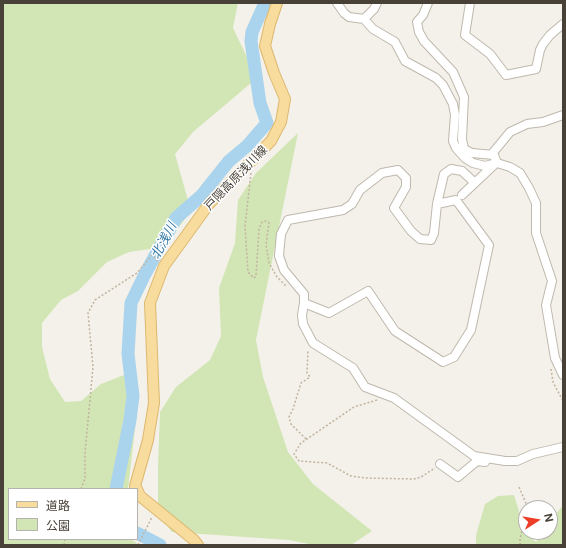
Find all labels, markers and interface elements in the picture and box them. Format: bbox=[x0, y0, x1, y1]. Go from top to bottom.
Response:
street label: 戸隠高原浅川線 bbox=[202, 143, 270, 213]
water label: 北浅川 bbox=[148, 220, 180, 262]
legend bbox=[8, 488, 138, 540]
text: 道路 bbox=[46, 498, 70, 513]
north arrow bbox=[518, 500, 558, 540]
text: N bbox=[541, 512, 556, 523]
text: 公園 bbox=[46, 518, 70, 533]

